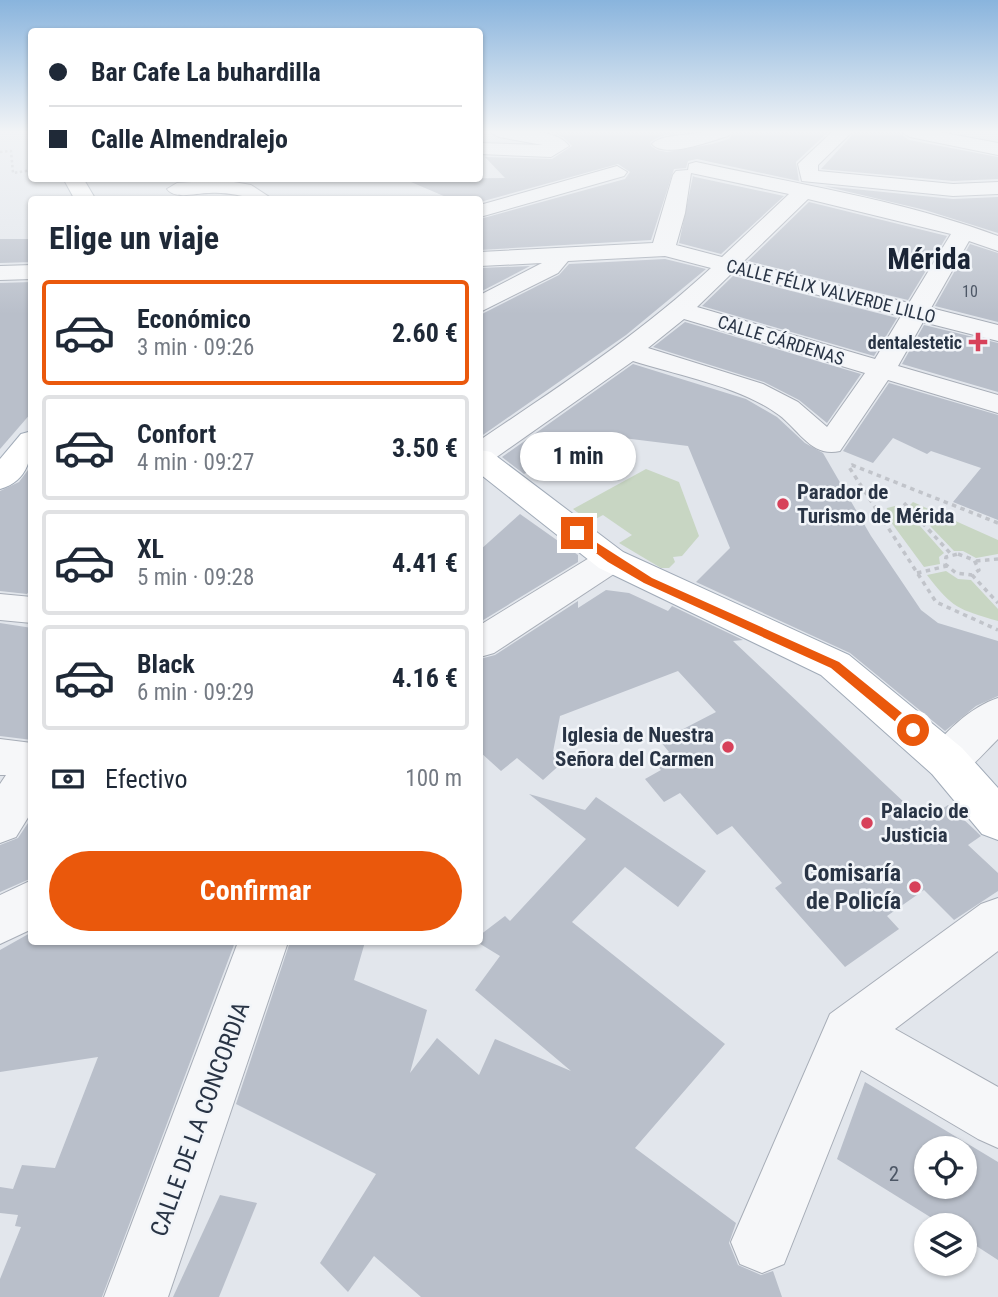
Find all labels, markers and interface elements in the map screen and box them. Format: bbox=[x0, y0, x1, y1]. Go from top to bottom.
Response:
text: Bar Cafe La buhardilla bbox=[91, 57, 321, 87]
text: Calle Almendralejo bbox=[91, 124, 288, 154]
text: Elige un viaje bbox=[49, 219, 219, 257]
district label: Mérida bbox=[887, 241, 971, 276]
street label: CALLE FÉLIX VALVERDE LILLO bbox=[724, 255, 938, 327]
house number: 10 bbox=[962, 282, 978, 301]
icon: car bbox=[53, 301, 116, 364]
text: Económico bbox=[137, 304, 251, 334]
street label: CALLE CÁRDENAS bbox=[715, 311, 847, 369]
text: 2.60 € bbox=[392, 318, 458, 348]
place label: dentalestetic bbox=[868, 332, 962, 353]
marker: dentalestetic bbox=[968, 332, 988, 352]
text: 3 min · 09:26 bbox=[137, 334, 254, 361]
icon: car bbox=[53, 416, 116, 479]
text: Confort bbox=[137, 419, 216, 449]
callout: 1 min bbox=[519, 432, 635, 480]
text: 3.50 € bbox=[392, 433, 458, 463]
text: 1 min bbox=[552, 443, 604, 470]
text: 4 min · 09:27 bbox=[137, 449, 254, 476]
place label: Parador de Turismo de Mérida bbox=[797, 480, 955, 528]
marker: Parador de Turismo de Mérida bbox=[775, 496, 791, 512]
route end bbox=[561, 517, 593, 549]
icon: car bbox=[53, 531, 116, 594]
text: XL bbox=[137, 534, 164, 564]
text: 4.41 € bbox=[392, 548, 458, 578]
text: 5 min · 09:28 bbox=[137, 564, 254, 591]
icon: car bbox=[53, 646, 116, 709]
text: Black bbox=[137, 649, 195, 679]
text: 4.16 € bbox=[392, 663, 458, 693]
text: 6 min · 09:29 bbox=[137, 679, 254, 706]
route start bbox=[897, 714, 929, 746]
place label: Iglesia de Nuestra Señora del Carmen bbox=[555, 723, 714, 771]
marker: Iglesia de Nuestra Señora del Carmen bbox=[720, 739, 736, 755]
icon: cash bbox=[49, 760, 87, 798]
text: Efectivo bbox=[105, 764, 187, 794]
text: 100 m bbox=[405, 765, 462, 792]
place label: Palacio de Justicia bbox=[881, 799, 969, 847]
marker: Palacio de Justicia bbox=[859, 815, 875, 831]
button: Confirmar bbox=[49, 851, 462, 931]
place label: Comisaría de Policía bbox=[804, 859, 901, 915]
marker: Comisaría de Policía bbox=[907, 879, 923, 895]
street label: CALLE DE LA CONCORDIA bbox=[145, 998, 255, 1240]
map controls bbox=[914, 1136, 977, 1276]
button: locate bbox=[914, 1136, 977, 1199]
house number: 2 bbox=[889, 1162, 899, 1186]
button: layers bbox=[914, 1213, 977, 1276]

